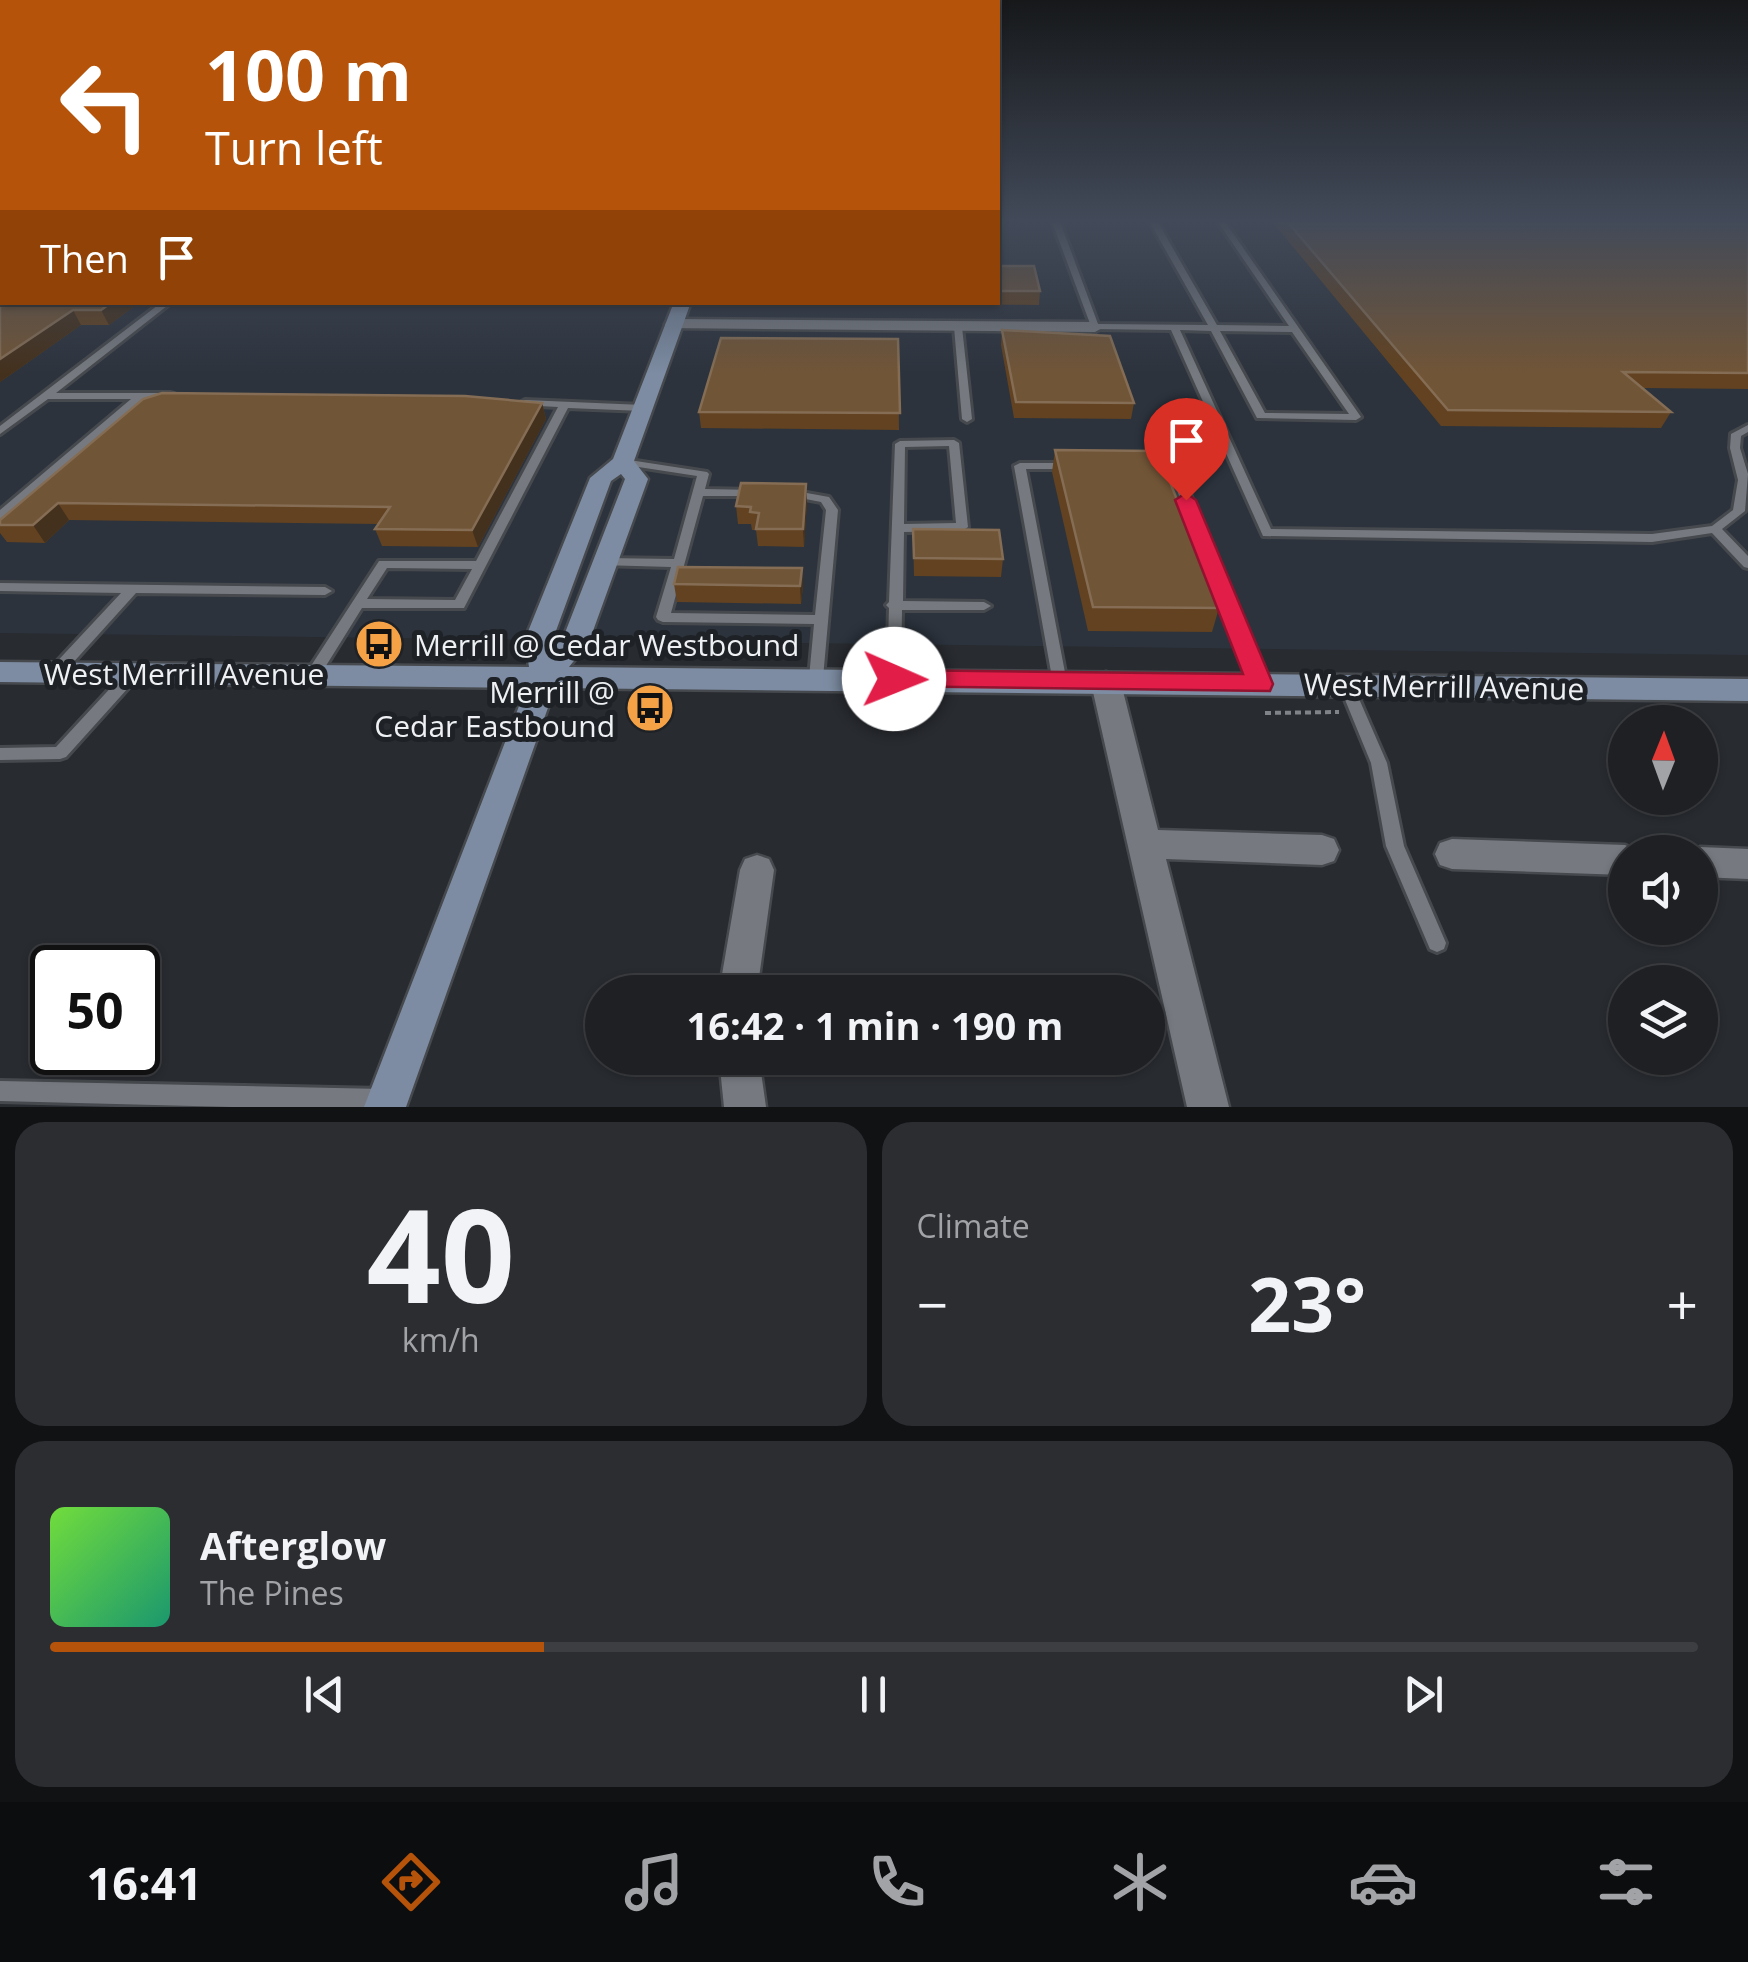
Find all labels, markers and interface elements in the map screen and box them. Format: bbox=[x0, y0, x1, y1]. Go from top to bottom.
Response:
text: 100 m bbox=[205, 26, 412, 122]
icon: left bbox=[40, 40, 170, 170]
text: Turn left bbox=[205, 117, 383, 178]
icon: arrive bbox=[149, 230, 204, 285]
text: Then bbox=[40, 232, 129, 284]
pin bbox=[1144, 398, 1229, 501]
icon: arrive bbox=[1159, 413, 1214, 468]
bus stop icon: Merrill @ Cedar Westbound bbox=[353, 618, 405, 670]
place label: Merrill @ Cedar Westbound bbox=[414, 624, 799, 665]
position arrow bbox=[842, 627, 946, 731]
street label: West Merrill Avenue bbox=[44, 653, 324, 694]
street label: West Merrill Avenue bbox=[1303, 663, 1585, 709]
place label: Merrill @ Cedar Eastbound bbox=[374, 671, 615, 746]
bus stop icon: Merrill @ Cedar Eastbound bbox=[624, 682, 676, 734]
north arrow bbox=[1608, 705, 1718, 815]
map controls bbox=[1608, 705, 1718, 1075]
button: sound bbox=[1608, 835, 1718, 945]
speed limit sign: 50 bbox=[30, 945, 160, 1075]
button: layers bbox=[1608, 965, 1718, 1075]
text: 16:42 · 1 min · 190 m bbox=[687, 999, 1063, 1051]
text: 40 bbox=[366, 1164, 515, 1341]
text: Climate bbox=[917, 1204, 1030, 1247]
text: 23° bbox=[1248, 1252, 1366, 1354]
text: − bbox=[917, 1266, 948, 1341]
text: + bbox=[1667, 1266, 1698, 1341]
text: km/h bbox=[402, 1318, 480, 1361]
text: Afterglow bbox=[200, 1519, 386, 1571]
text: The Pines bbox=[200, 1571, 344, 1614]
icon: previous bbox=[297, 1667, 352, 1722]
icon: pause bbox=[846, 1667, 901, 1722]
icon: next bbox=[1396, 1667, 1451, 1722]
icon: directions bbox=[376, 1847, 446, 1917]
icon: music bbox=[619, 1847, 689, 1917]
icon: phone bbox=[862, 1847, 932, 1917]
icon: climate bbox=[1105, 1847, 1175, 1917]
icon: car bbox=[1348, 1847, 1418, 1917]
icon: filters bbox=[1591, 1847, 1661, 1917]
text: 16:41 bbox=[87, 1852, 202, 1913]

